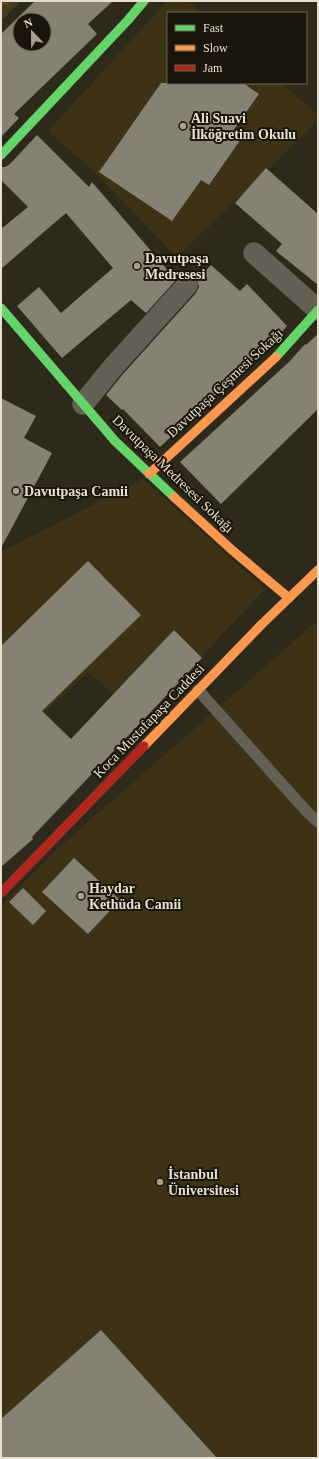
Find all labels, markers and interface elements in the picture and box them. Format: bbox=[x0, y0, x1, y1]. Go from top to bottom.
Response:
north arrow bbox=[12, 12, 52, 52]
legend bbox=[167, 12, 307, 84]
text: N bbox=[22, 16, 34, 30]
text: Fast bbox=[203, 21, 224, 35]
text: Slow bbox=[203, 41, 228, 55]
text: Jam bbox=[203, 61, 223, 75]
place label: Ali Suavi İlköğretim Okulu bbox=[191, 111, 296, 142]
marker: Ali Suavi İlköğretim Okulu bbox=[178, 121, 188, 131]
place label: Davutpaşa Medresesi bbox=[145, 251, 209, 282]
marker: Davutpaşa Medresesi bbox=[132, 261, 142, 271]
street label: Davutpaşa Çeşmesi Sokağı bbox=[164, 325, 286, 440]
street label: Davutpaşa Medresesi Sokağı bbox=[109, 412, 237, 536]
place label: Davutpaşa Camii bbox=[24, 484, 128, 499]
marker: Davutpaşa Camii bbox=[11, 486, 21, 496]
street label: Koca Mustafapaşa Caddesi bbox=[91, 661, 207, 781]
place label: Haydar Kethüda Camii bbox=[89, 881, 181, 912]
marker: Haydar Kethüda Camii bbox=[76, 891, 86, 901]
place label: İstanbul Üniversitesi bbox=[168, 1166, 239, 1198]
marker: İstanbul Üniversitesi bbox=[155, 1177, 165, 1187]

